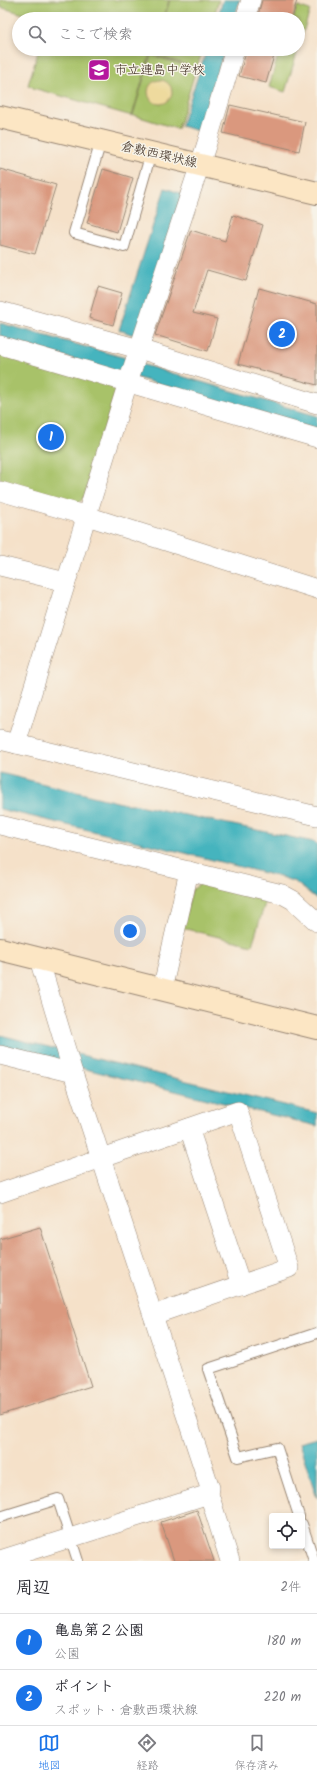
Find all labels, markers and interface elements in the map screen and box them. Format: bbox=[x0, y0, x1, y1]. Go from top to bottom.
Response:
search box bbox=[12, 12, 305, 56]
icon: search bbox=[26, 23, 48, 45]
text: ここで検索 bbox=[58, 23, 133, 47]
school or university icon: 市立連島中学校 bbox=[86, 57, 112, 83]
place label: 市立連島中学校 bbox=[114, 60, 205, 81]
street label: 倉敷西環状線 bbox=[119, 136, 200, 174]
pin: 2 bbox=[269, 319, 295, 349]
pin: 1 bbox=[38, 422, 64, 452]
your location bbox=[120, 921, 140, 941]
map controls bbox=[269, 1513, 305, 1549]
button: locate bbox=[269, 1513, 305, 1549]
text: 周辺 bbox=[16, 1575, 50, 1602]
text: 2件 bbox=[280, 1577, 301, 1598]
text: 亀島第２公園 bbox=[54, 1619, 144, 1643]
text: 1 bbox=[27, 1631, 31, 1652]
text: 180 m bbox=[267, 1631, 301, 1652]
text: 公園 bbox=[54, 1644, 80, 1665]
text: ポイント bbox=[54, 1675, 114, 1699]
text: 2 bbox=[25, 1687, 33, 1708]
text: 220 m bbox=[264, 1687, 301, 1708]
text: スポット · 倉敷西環状線 bbox=[54, 1700, 198, 1721]
tab: 地図 bbox=[38, 1732, 60, 1775]
tab: 経路 bbox=[136, 1732, 158, 1775]
tab: 保存済み bbox=[235, 1732, 279, 1775]

